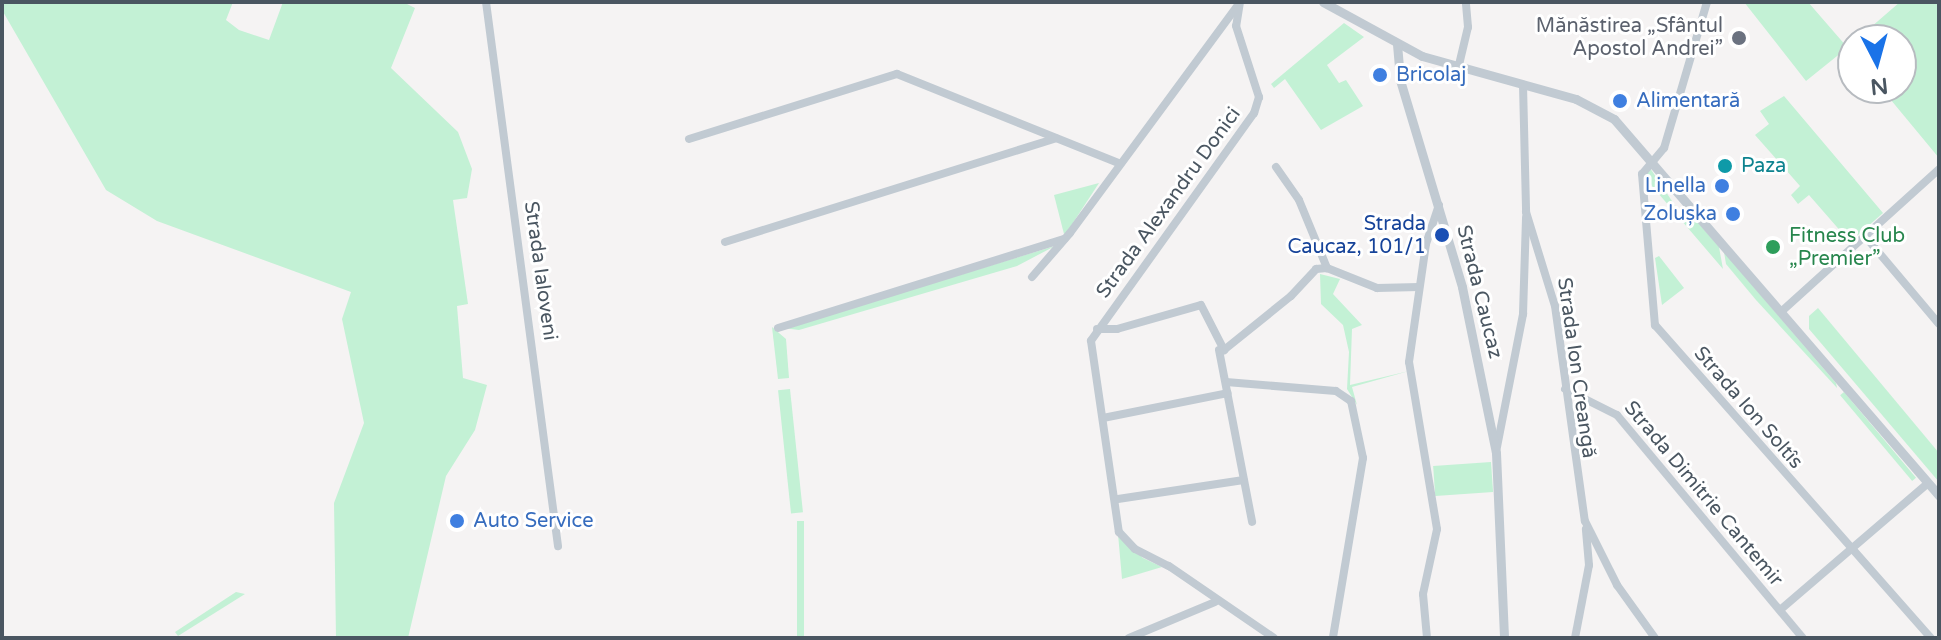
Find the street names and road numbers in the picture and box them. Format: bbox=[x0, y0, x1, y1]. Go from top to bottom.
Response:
street label: Strada Alexandru Donici bbox=[1092, 103, 1246, 303]
street label: Strada Ialoveni bbox=[518, 200, 562, 342]
street label: Strada Caucaz bbox=[1451, 223, 1507, 361]
street label: Strada Ion Creangă bbox=[1551, 276, 1601, 460]
street label: Strada Ion Soltîs bbox=[1688, 342, 1808, 474]
street label: Strada Dimitrie Cantemir bbox=[1618, 397, 1788, 591]

